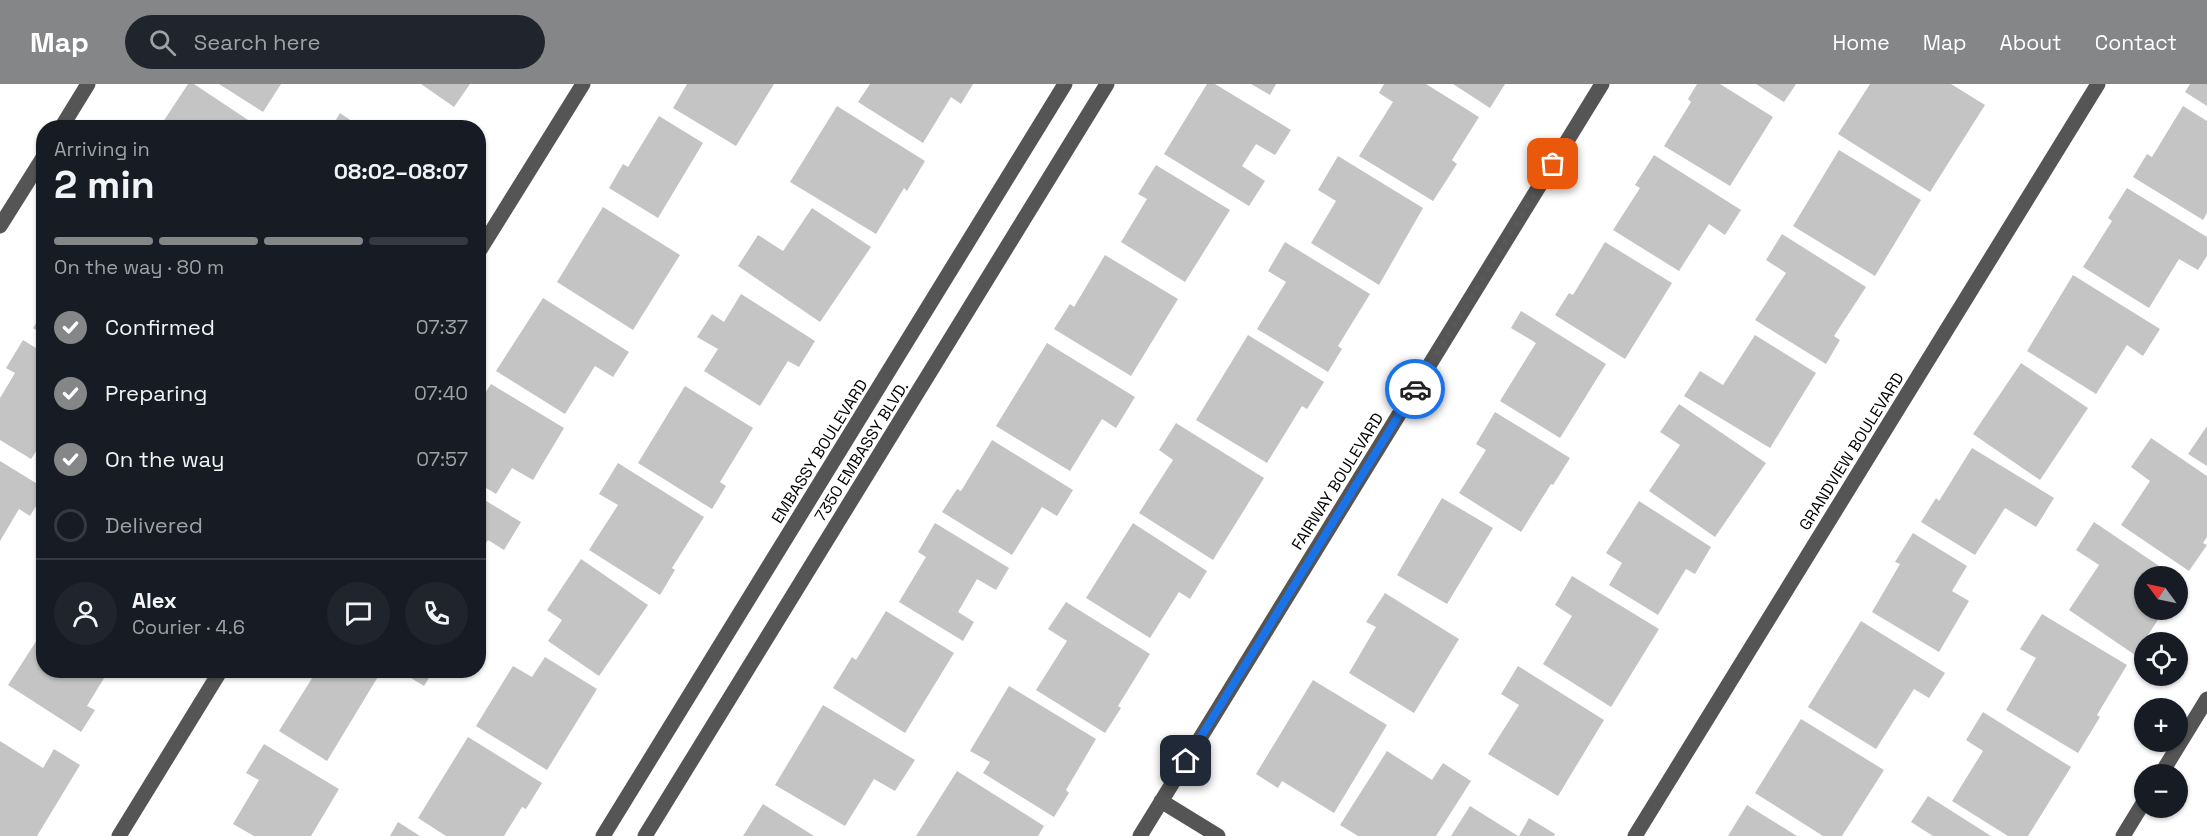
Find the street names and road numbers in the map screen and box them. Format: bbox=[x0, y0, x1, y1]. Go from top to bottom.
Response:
street label: GRANDVIEW BOULEVARD bbox=[1794, 369, 1909, 534]
street label: EMBASSY BOULEVARD bbox=[767, 375, 872, 527]
street label: 7350 EMBASSY BLVD. bbox=[810, 377, 913, 525]
street label: FAIRWAY BOULEVARD bbox=[1287, 409, 1388, 554]

